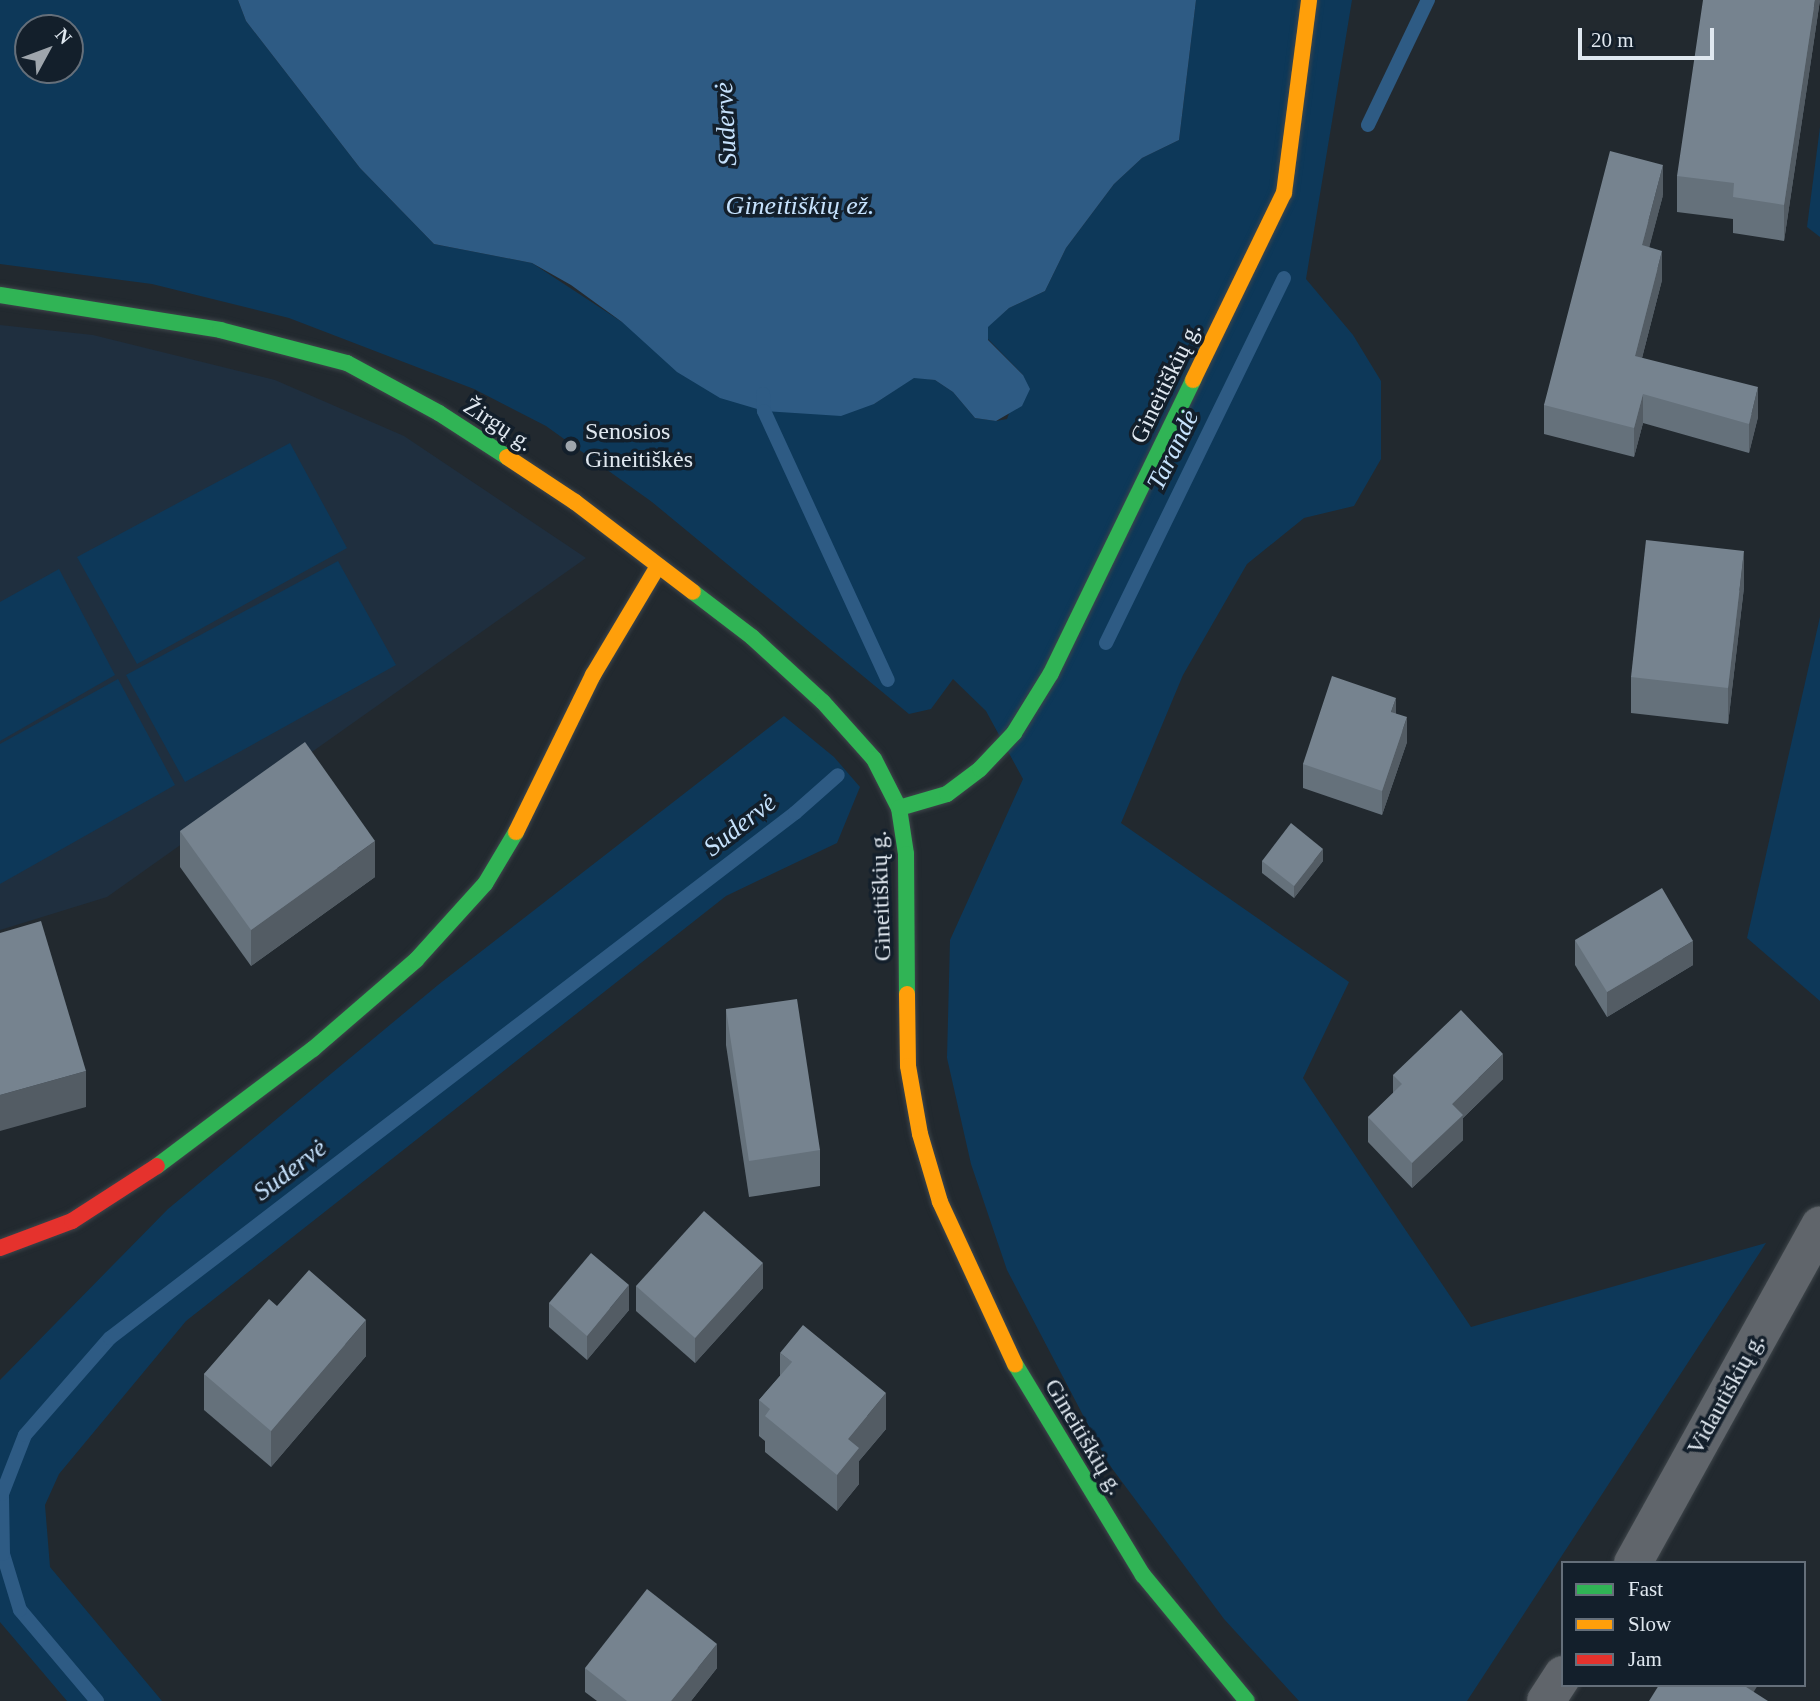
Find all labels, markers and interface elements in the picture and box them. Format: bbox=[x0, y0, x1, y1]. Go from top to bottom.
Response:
north arrow bbox=[14, 14, 84, 84]
scale bar bbox=[1582, 14, 1718, 58]
text: N bbox=[51, 24, 76, 48]
text: 20 m bbox=[1591, 28, 1634, 52]
water label: Sudervė bbox=[708, 81, 744, 167]
water label: Gineitiškių ež. bbox=[726, 190, 874, 222]
street label: Gineitiškių g. bbox=[1124, 318, 1208, 448]
street label: Žirgų g. bbox=[458, 392, 538, 458]
water label: Tarandė bbox=[1140, 405, 1206, 495]
place label: Senosios Gineitiškės bbox=[585, 418, 693, 474]
marker: Senosios Gineitiškės bbox=[563, 438, 579, 454]
water label: Sudervė bbox=[697, 787, 783, 863]
street label: Gineitiškių g. bbox=[864, 830, 898, 962]
water label: Sudervė bbox=[247, 1132, 333, 1208]
street label: Vidautiškių g. bbox=[1681, 1328, 1771, 1460]
street label: Gineitiškių g. bbox=[1038, 1374, 1130, 1500]
legend bbox=[1561, 1561, 1806, 1687]
text: Fast bbox=[1628, 1577, 1663, 1601]
text: Slow bbox=[1628, 1612, 1671, 1636]
text: Jam bbox=[1628, 1647, 1662, 1671]

